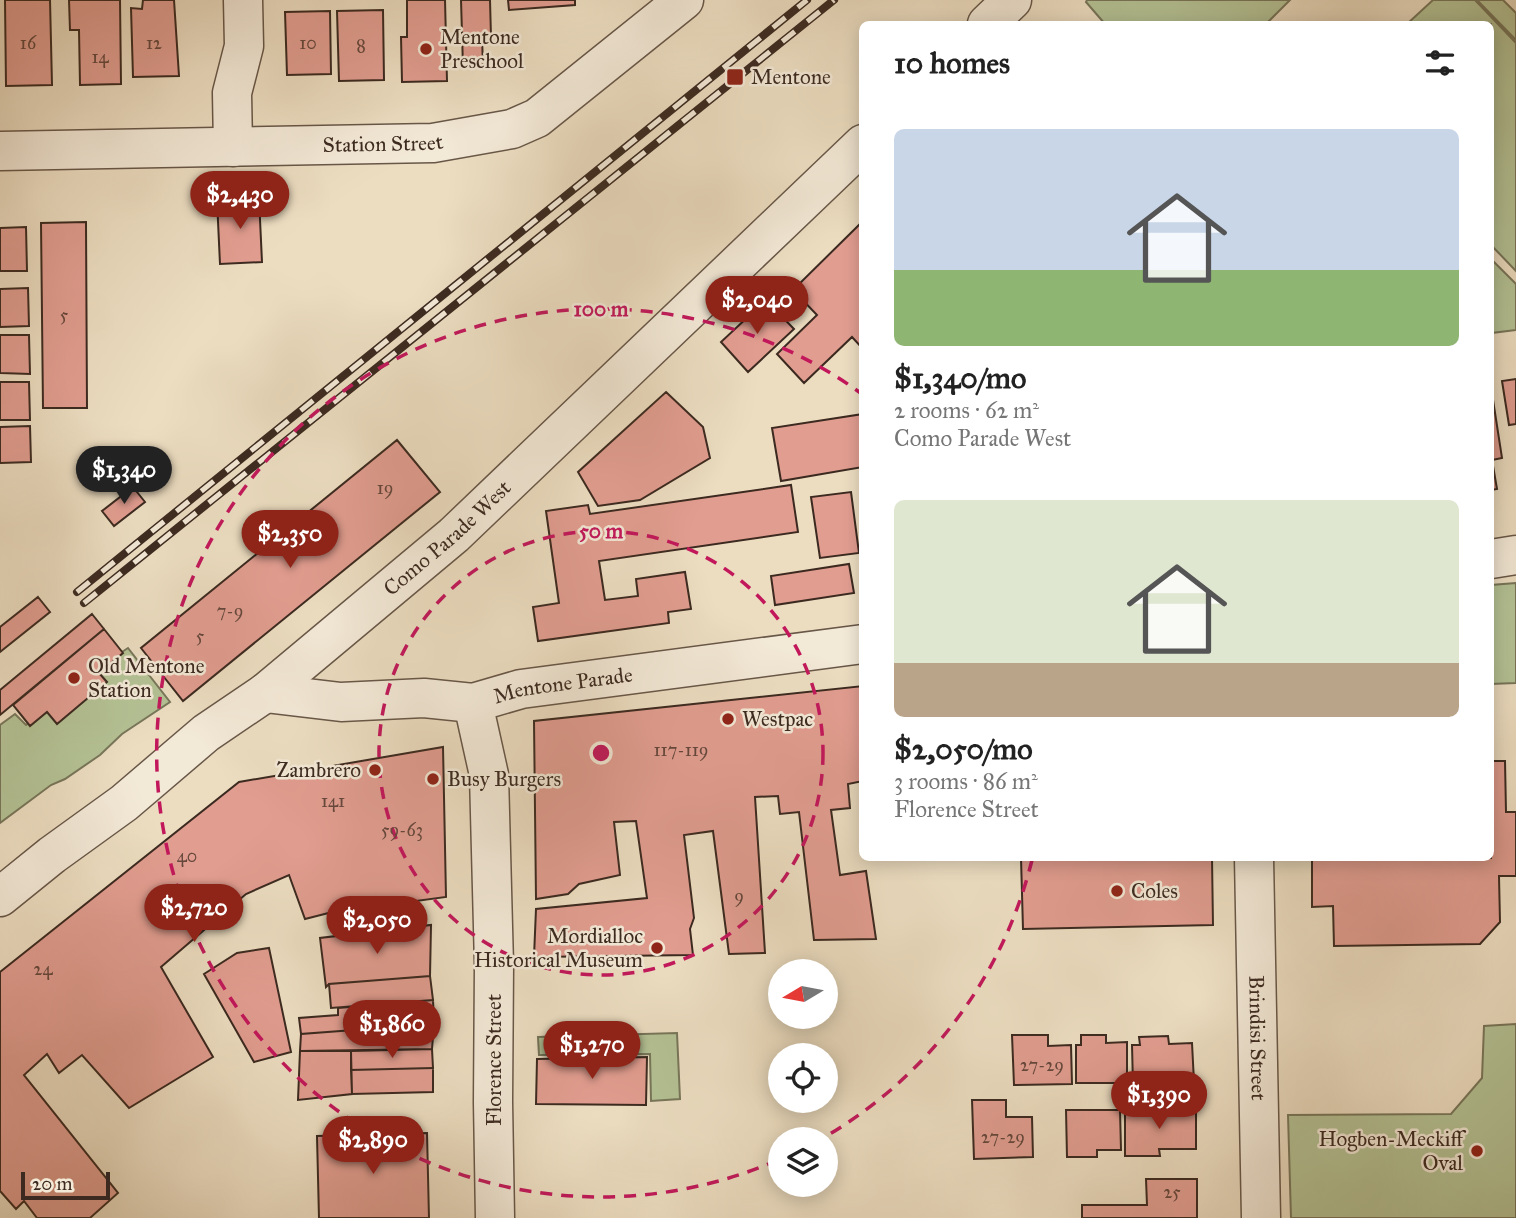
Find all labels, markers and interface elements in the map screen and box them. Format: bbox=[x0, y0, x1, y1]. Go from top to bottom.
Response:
place label: Mentone Preschool bbox=[440, 24, 524, 74]
house number: 16 bbox=[20, 32, 37, 54]
house number: 12 bbox=[146, 32, 162, 54]
house number: 10 bbox=[299, 32, 317, 54]
house number: 8 bbox=[356, 35, 366, 57]
marker: Mentone Preschool bbox=[418, 41, 434, 57]
icon: filters bbox=[1421, 44, 1459, 82]
text: 10 homes bbox=[894, 45, 1010, 81]
house number: 14 bbox=[91, 46, 110, 68]
place label: Mentone bbox=[751, 64, 831, 90]
marker: Mentone bbox=[725, 67, 745, 87]
street label: Station Street bbox=[323, 128, 446, 158]
pin: $2,430 bbox=[183, 172, 297, 231]
icon: home bbox=[1114, 175, 1240, 301]
text: $2,430 bbox=[206, 180, 274, 208]
pin: $2,040 bbox=[700, 276, 814, 336]
text: $2,040 bbox=[721, 285, 793, 313]
text: 100 m bbox=[574, 296, 629, 322]
house number: 5 bbox=[60, 304, 69, 326]
text: $1,340/mo bbox=[894, 360, 1026, 396]
text: 2 rooms · 62 m² bbox=[894, 396, 1039, 424]
text: Como Parade West bbox=[894, 424, 1071, 452]
pin: $1,340 bbox=[67, 447, 181, 506]
text: $1,340 bbox=[92, 455, 156, 483]
street label: Como Parade West bbox=[378, 474, 517, 601]
house number: 19 bbox=[377, 477, 393, 499]
pin: $2,350 bbox=[233, 510, 347, 570]
text: 50 m bbox=[579, 518, 623, 544]
text: $2,350 bbox=[258, 519, 322, 547]
icon: home bbox=[1114, 546, 1240, 672]
house number: 7-9 bbox=[217, 600, 243, 622]
house number: 5 bbox=[196, 625, 205, 647]
place label: Old Mentone Station bbox=[88, 653, 205, 703]
street label: Mentone Parade bbox=[490, 661, 635, 709]
marker: Old Mentone Station bbox=[66, 670, 82, 686]
place label: Westpac bbox=[742, 706, 813, 732]
marker: Westpac bbox=[720, 711, 736, 727]
text: $2,050/mo bbox=[894, 731, 1033, 767]
house number: 117-119 bbox=[654, 739, 708, 761]
centre of rings bbox=[589, 741, 613, 765]
place label: Zambrero bbox=[276, 757, 361, 783]
marker: Zambrero bbox=[367, 762, 383, 778]
place label: Busy Burgers bbox=[447, 766, 561, 792]
text: 3 rooms · 86 m² bbox=[894, 767, 1038, 795]
marker: Busy Burgers bbox=[425, 771, 441, 787]
house number: 141 bbox=[321, 790, 345, 812]
text: Florence Street bbox=[894, 795, 1039, 823]
house number: 59-63 bbox=[381, 819, 423, 841]
house number: 40 bbox=[177, 845, 197, 867]
place label: Coles bbox=[1131, 878, 1178, 904]
marker: Coles bbox=[1109, 883, 1125, 899]
pin: $2,720 bbox=[137, 884, 251, 944]
house number: 9 bbox=[734, 885, 744, 907]
text: $2,720 bbox=[160, 893, 228, 921]
pin: $2,050 bbox=[320, 897, 434, 956]
text: $2,050 bbox=[342, 905, 412, 933]
place label: Mordialloc Historical Museum bbox=[474, 923, 643, 973]
marker: Mordialloc Historical Museum bbox=[649, 940, 665, 956]
house number: 24 bbox=[34, 958, 53, 980]
north arrow bbox=[768, 959, 838, 1029]
map controls bbox=[768, 959, 838, 1197]
street label: Brindisi Street bbox=[1243, 975, 1272, 1101]
street label: Florence Street bbox=[481, 993, 507, 1126]
pin: $1,860 bbox=[335, 1000, 449, 1060]
text: $1,860 bbox=[359, 1009, 425, 1037]
pin: $1,270 bbox=[535, 1021, 649, 1081]
text: $1,270 bbox=[559, 1030, 625, 1058]
button: locate bbox=[768, 1043, 838, 1113]
house number: 27-29 bbox=[1020, 1054, 1064, 1076]
pin: $1,390 bbox=[1102, 1072, 1216, 1131]
text: $1,390 bbox=[1127, 1080, 1191, 1108]
pin: $2,890 bbox=[316, 1116, 430, 1176]
text: $2,890 bbox=[338, 1125, 408, 1153]
house number: 27-29 bbox=[981, 1126, 1025, 1148]
place label: Hogben-Meckiff Oval bbox=[1319, 1126, 1466, 1176]
button: layers bbox=[768, 1127, 838, 1197]
marker: Hogben-Meckiff Oval bbox=[1469, 1143, 1485, 1159]
scale bar bbox=[21, 1169, 110, 1201]
text: 20 m bbox=[32, 1172, 73, 1195]
house number: 25 bbox=[1163, 1181, 1181, 1203]

